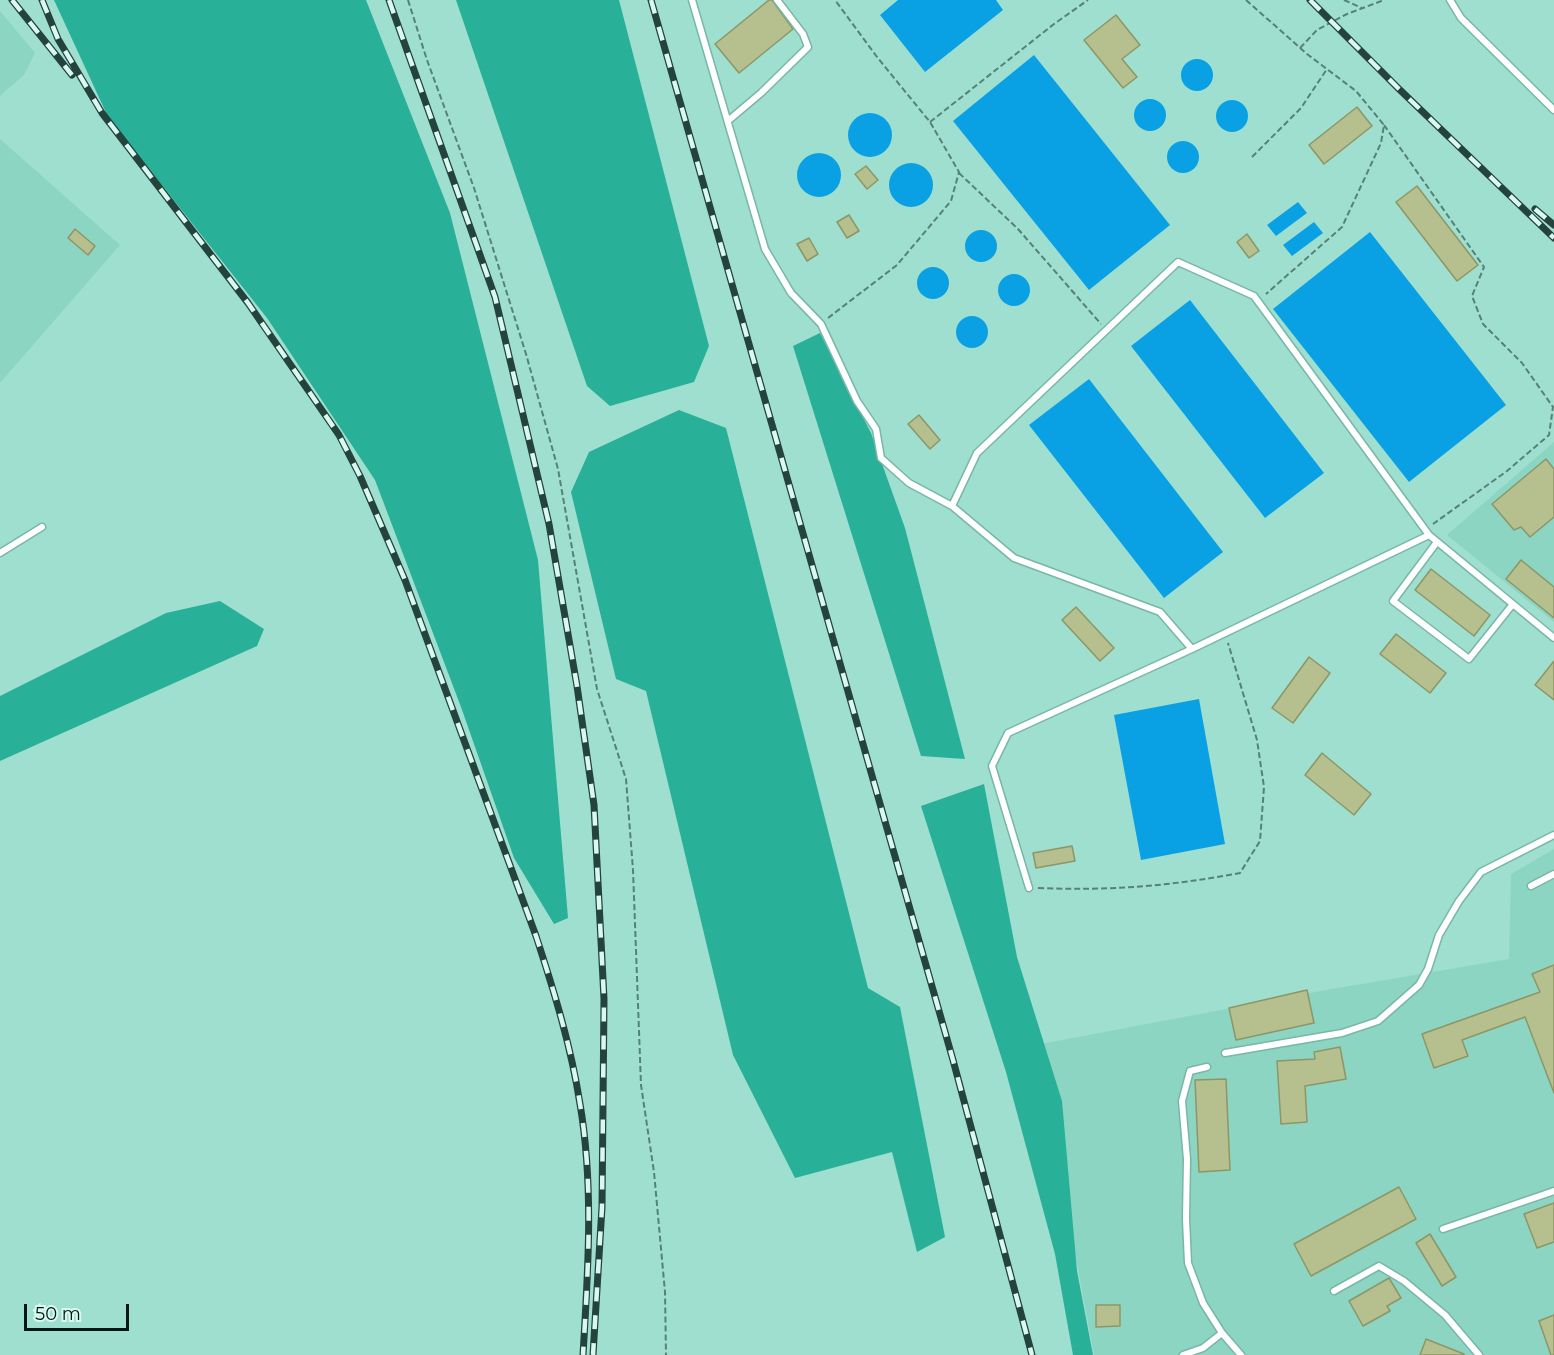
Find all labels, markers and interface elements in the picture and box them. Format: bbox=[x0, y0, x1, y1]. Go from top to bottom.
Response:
scale bar bbox=[27, 1292, 132, 1330]
text: 50 m bbox=[35, 1303, 81, 1325]

